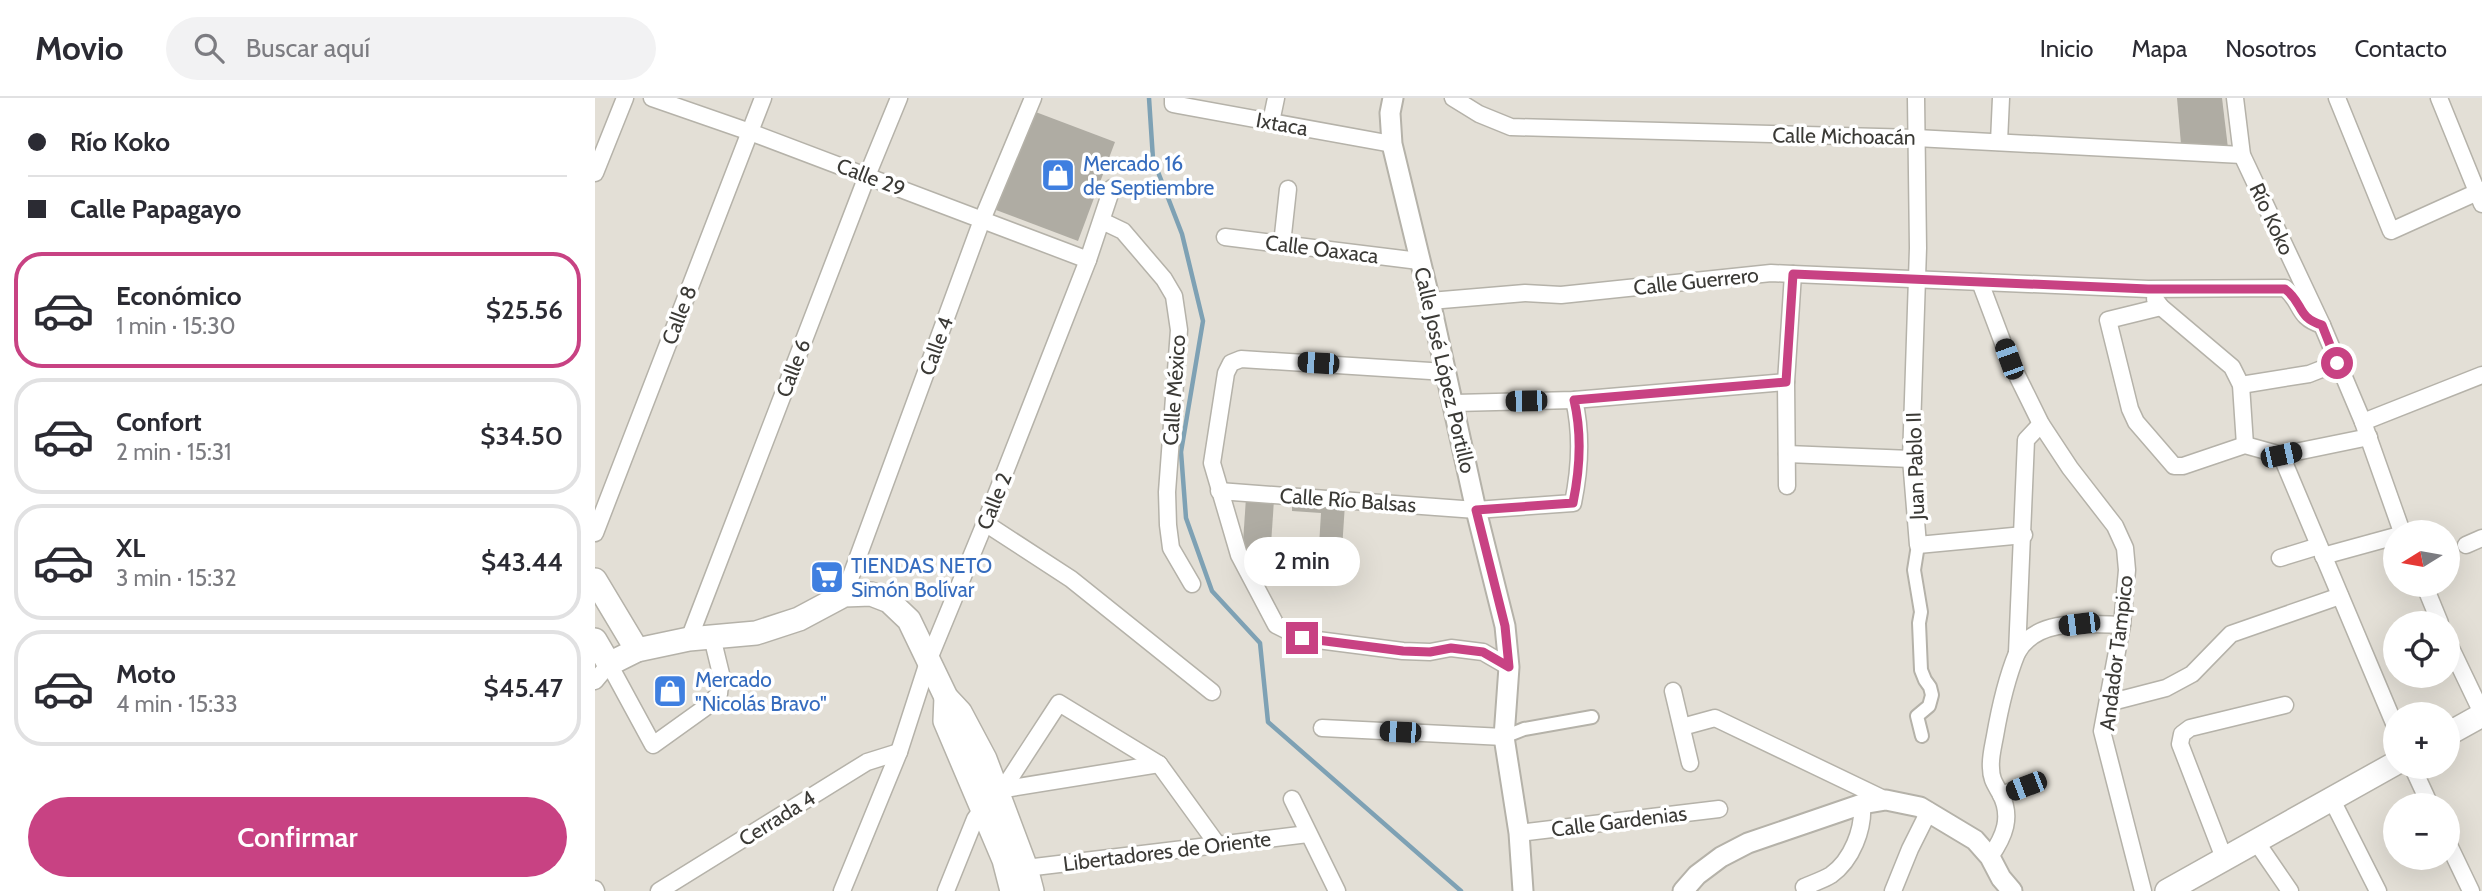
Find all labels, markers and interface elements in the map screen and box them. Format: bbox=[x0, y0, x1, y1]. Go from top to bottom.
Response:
search box bbox=[166, 17, 656, 80]
text: Movio bbox=[35, 28, 124, 68]
icon: search bbox=[190, 29, 228, 67]
text: Buscar aquí bbox=[246, 32, 370, 64]
text: Inicio bbox=[2040, 34, 2093, 63]
text: Mapa bbox=[2131, 34, 2187, 63]
text: Nosotros bbox=[2225, 34, 2316, 63]
text: Contacto bbox=[2354, 34, 2447, 63]
street label: Ixtaca bbox=[1254, 107, 1310, 141]
street label: Calle Michoacán bbox=[1772, 122, 1916, 150]
text: Río Koko bbox=[70, 126, 170, 158]
place label: Mercado 16 de Septiembre bbox=[1083, 151, 1214, 200]
street label: Calle 29 bbox=[833, 153, 909, 201]
shop icon: Mercado 16 de Septiembre bbox=[1039, 156, 1077, 194]
street label: Río Koko bbox=[2245, 179, 2299, 259]
text: Calle Papagayo bbox=[70, 193, 241, 225]
street label: Calle Oaxaca bbox=[1264, 230, 1380, 268]
street label: Calle Guerrero bbox=[1632, 262, 1760, 300]
street label: Calle José López Portillo bbox=[1409, 264, 1481, 476]
icon: car bbox=[32, 279, 95, 342]
text: Económico bbox=[116, 280, 242, 312]
street label: Calle 8 bbox=[656, 282, 702, 348]
text: $25.56 bbox=[486, 294, 563, 326]
text: 1 min · 15:30 bbox=[116, 312, 236, 340]
street label: Calle 4 bbox=[914, 313, 958, 379]
street label: Calle México bbox=[1158, 334, 1190, 446]
street label: Calle 6 bbox=[771, 335, 815, 401]
car bbox=[1992, 336, 2027, 382]
route start bbox=[2321, 347, 2353, 379]
car bbox=[1297, 351, 1340, 375]
car bbox=[1505, 390, 1548, 412]
icon: car bbox=[32, 405, 95, 468]
text: Confort bbox=[116, 406, 202, 438]
street label: Juan Pablo II bbox=[1901, 412, 1929, 521]
text: $34.50 bbox=[480, 420, 563, 452]
text: 2 min · 15:31 bbox=[116, 438, 232, 466]
car bbox=[2259, 440, 2304, 470]
street label: Calle 2 bbox=[971, 469, 1017, 533]
street label: Calle Río Balsas bbox=[1279, 483, 1417, 517]
north arrow bbox=[2383, 520, 2461, 597]
map controls bbox=[2383, 520, 2460, 870]
icon: car bbox=[32, 531, 95, 594]
text: XL bbox=[116, 532, 145, 564]
callout: 2 min bbox=[1244, 536, 1360, 586]
text: $43.44 bbox=[481, 546, 563, 578]
text: 2 min bbox=[1274, 547, 1330, 575]
place label: TIENDAS NETO Simón Bolívar bbox=[851, 553, 992, 602]
supermarket icon: TIENDAS NETO Simón Bolívar bbox=[808, 558, 846, 596]
text: 3 min · 15:32 bbox=[116, 564, 237, 592]
street label: Andador Tampico bbox=[2094, 574, 2138, 732]
car bbox=[2057, 611, 2102, 637]
button: locate bbox=[2383, 611, 2460, 688]
route end bbox=[1286, 622, 1318, 654]
icon: car bbox=[32, 657, 95, 720]
text: Moto bbox=[116, 658, 176, 690]
place label: Mercado "Nicolás Bravo" bbox=[695, 667, 827, 716]
text: $45.47 bbox=[484, 672, 563, 704]
shop icon: Mercado "Nicolás Bravo" bbox=[651, 672, 689, 710]
text: 4 min · 15:33 bbox=[116, 690, 238, 718]
button: + bbox=[2383, 702, 2460, 779]
car bbox=[1379, 720, 1422, 744]
car bbox=[2003, 769, 2050, 803]
street label: Cerrada 4 bbox=[734, 785, 820, 851]
button: − bbox=[2383, 793, 2460, 870]
button: Confirmar bbox=[28, 797, 567, 877]
street label: Calle Gardenias bbox=[1550, 800, 1688, 842]
street label: Libertadores de Oriente bbox=[1062, 826, 1273, 876]

